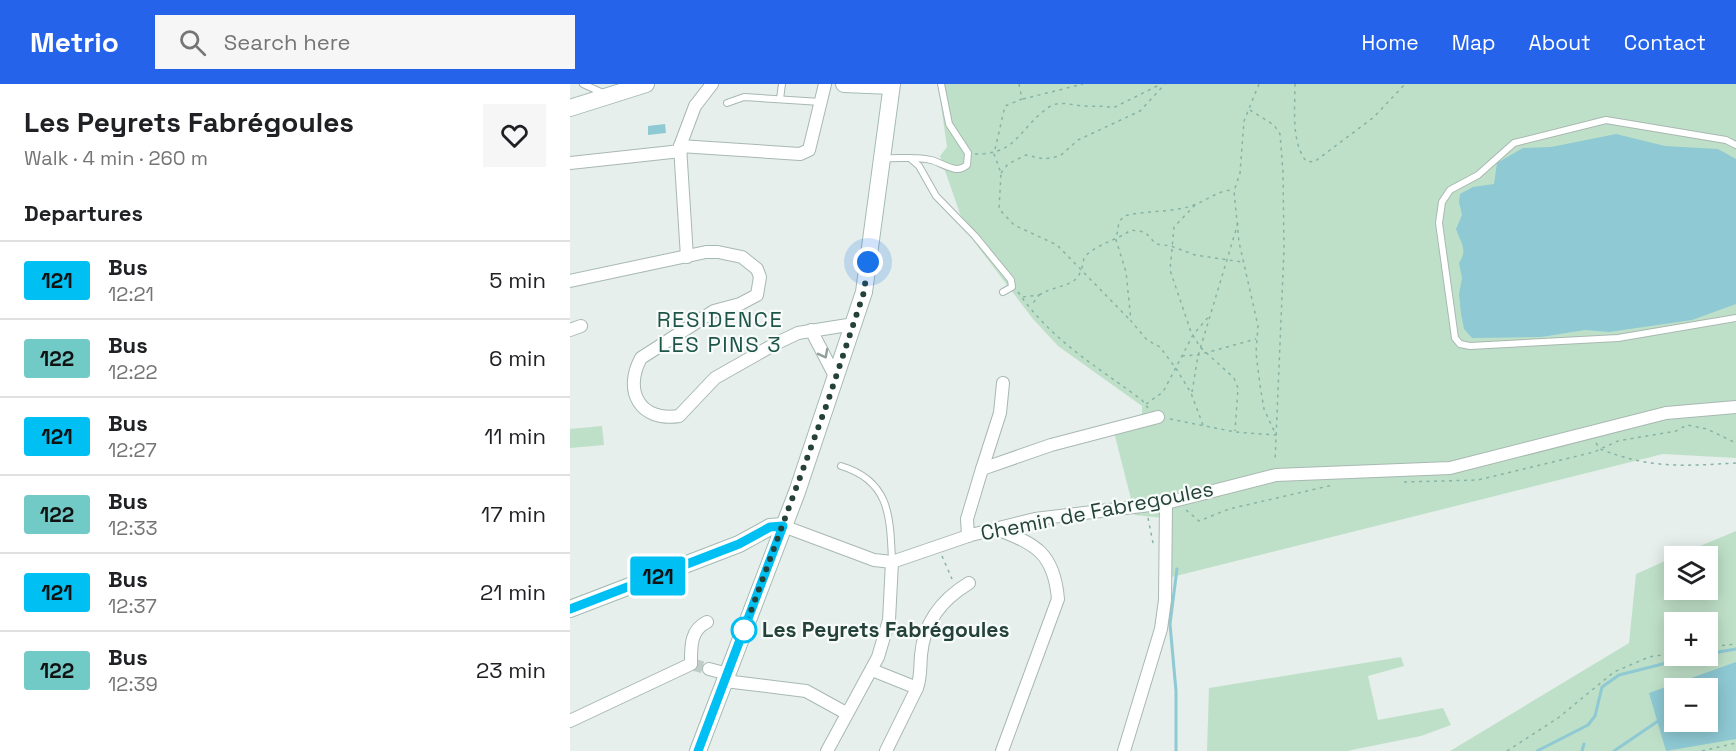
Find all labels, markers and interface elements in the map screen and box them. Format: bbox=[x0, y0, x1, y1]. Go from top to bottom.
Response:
search box bbox=[155, 15, 575, 69]
text: Metrio bbox=[30, 24, 119, 60]
icon: search bbox=[176, 26, 209, 59]
text: Search here bbox=[224, 28, 351, 56]
text: Home bbox=[1361, 29, 1419, 56]
text: Map bbox=[1452, 29, 1496, 56]
text: About bbox=[1529, 29, 1591, 56]
text: Contact bbox=[1624, 29, 1706, 56]
text: Les Peyrets Fabrégoules bbox=[24, 104, 354, 140]
button: heart bbox=[483, 104, 546, 167]
text: Walk · 4 min · 260 m bbox=[24, 145, 208, 171]
text: Departures bbox=[24, 199, 143, 227]
your location bbox=[853, 247, 883, 277]
text: Bus bbox=[108, 253, 148, 281]
text: 5 min bbox=[489, 266, 546, 294]
text: 121 bbox=[41, 267, 73, 294]
text: 12:21 bbox=[108, 281, 154, 307]
district label: RESIDENCE LES PINS 3 bbox=[657, 305, 783, 358]
text: Bus bbox=[108, 331, 148, 359]
text: 6 min bbox=[489, 344, 546, 372]
text: 122 bbox=[40, 345, 74, 372]
one-way arrow bbox=[817, 348, 828, 358]
text: 12:22 bbox=[108, 359, 158, 385]
text: Bus bbox=[108, 409, 148, 437]
text: 11 min bbox=[484, 422, 546, 450]
text: 121 bbox=[41, 423, 73, 450]
text: 12:27 bbox=[108, 437, 157, 463]
street label: Chemin de Fabregoules bbox=[978, 475, 1215, 546]
text: Bus bbox=[108, 487, 148, 515]
text: 17 min bbox=[481, 500, 546, 528]
text: 122 bbox=[40, 501, 74, 528]
text: 12:33 bbox=[108, 515, 158, 541]
map controls bbox=[1664, 546, 1718, 732]
button: layers bbox=[1664, 546, 1718, 600]
line badge: 121 bbox=[624, 556, 692, 596]
text: 121 bbox=[642, 563, 674, 590]
text: Bus bbox=[108, 565, 148, 593]
text: 21 min bbox=[480, 578, 546, 606]
text: 121 bbox=[41, 579, 73, 606]
text: 12:37 bbox=[108, 593, 157, 619]
button: + bbox=[1664, 612, 1718, 666]
place label: Les Peyrets Fabrégoules bbox=[762, 616, 1009, 643]
marker: Les Peyrets Fabrégoules bbox=[731, 617, 757, 643]
text: Bus bbox=[108, 643, 148, 671]
text: 23 min bbox=[476, 656, 546, 684]
text: 122 bbox=[40, 657, 74, 684]
text: 12:39 bbox=[108, 671, 158, 697]
button: − bbox=[1664, 678, 1718, 732]

